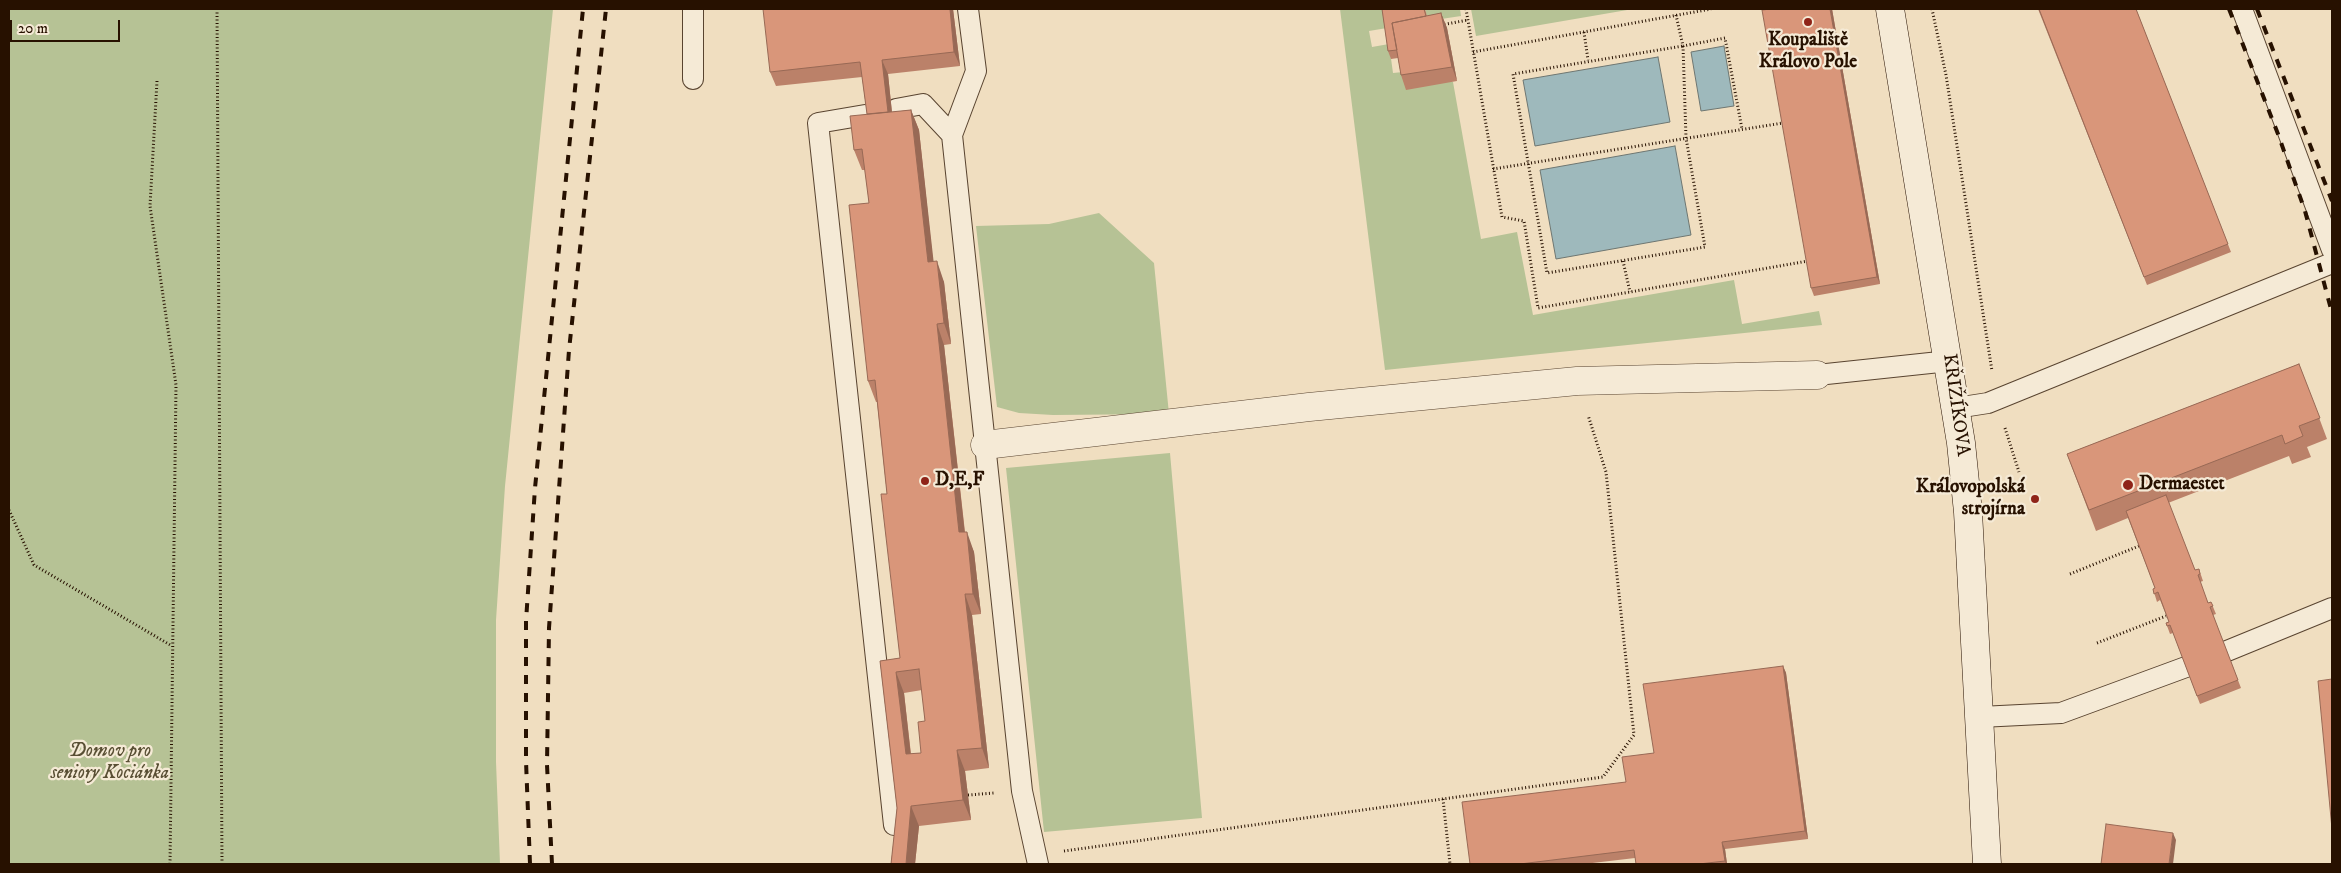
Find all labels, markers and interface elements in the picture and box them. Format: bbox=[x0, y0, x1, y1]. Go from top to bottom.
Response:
scale bar bbox=[12, 10, 122, 42]
marker: Koupaliště Královo Pole bbox=[1802, 16, 1814, 28]
text: 20 m bbox=[18, 19, 48, 38]
place label: Koupaliště Královo Pole bbox=[1759, 30, 1857, 74]
street label: KŘIŽÍKOVA bbox=[1937, 352, 1973, 458]
place label: D,E,F bbox=[935, 470, 984, 492]
place label: Dermaestet bbox=[2139, 474, 2225, 496]
marker: D,E,F bbox=[919, 475, 931, 487]
place label: Královopolská strojírna bbox=[1916, 477, 2025, 521]
marker: Dermaestet bbox=[2121, 478, 2135, 492]
marker: Královopolská strojírna bbox=[2029, 493, 2041, 505]
park label: Domov pro seniory Kociánka bbox=[51, 741, 169, 785]

